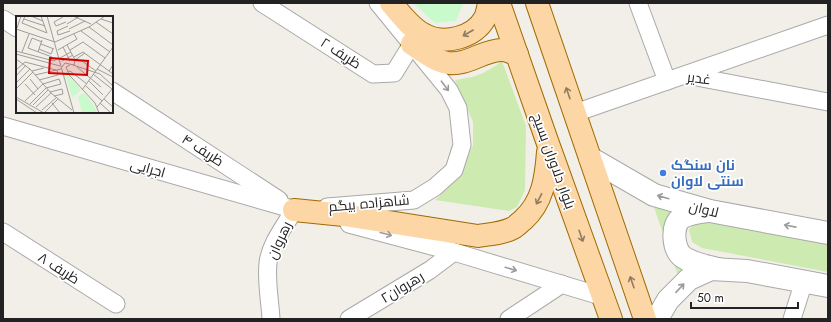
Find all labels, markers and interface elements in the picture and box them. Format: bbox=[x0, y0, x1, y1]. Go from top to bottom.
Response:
inset map bbox=[16, 16, 113, 113]
one-way arrow bbox=[462, 30, 474, 38]
street label: ظریف ۲ bbox=[317, 32, 365, 74]
street label: غدیر bbox=[685, 67, 712, 89]
one-way arrow bbox=[441, 80, 449, 91]
one-way arrow bbox=[563, 87, 571, 99]
street label: بلوار دلاوران بسیج bbox=[527, 110, 581, 212]
street label: ظریف ۴ bbox=[178, 129, 228, 171]
street label: اجرایی bbox=[128, 153, 168, 183]
place label: نان سنگک سنتی لاوان bbox=[671, 155, 744, 191]
marker: نان سنگک سنتی لاوان bbox=[658, 168, 668, 178]
street label: شاهزاده بیگم bbox=[328, 190, 410, 216]
one-way arrow bbox=[535, 193, 542, 205]
one-way arrow bbox=[657, 193, 670, 200]
street label: لاوان bbox=[687, 196, 721, 222]
street label: رهروان bbox=[262, 218, 296, 262]
one-way arrow bbox=[784, 222, 797, 230]
one-way arrow bbox=[578, 229, 585, 242]
one-way arrow bbox=[379, 231, 392, 238]
street label: ظریف ۸ bbox=[34, 247, 84, 289]
street label: رهروان۲ bbox=[377, 266, 427, 308]
one-way arrow bbox=[504, 266, 517, 273]
one-way arrow bbox=[628, 276, 636, 288]
one-way arrow bbox=[675, 283, 684, 293]
scale bar bbox=[691, 284, 798, 310]
text: 50 m bbox=[697, 289, 724, 307]

